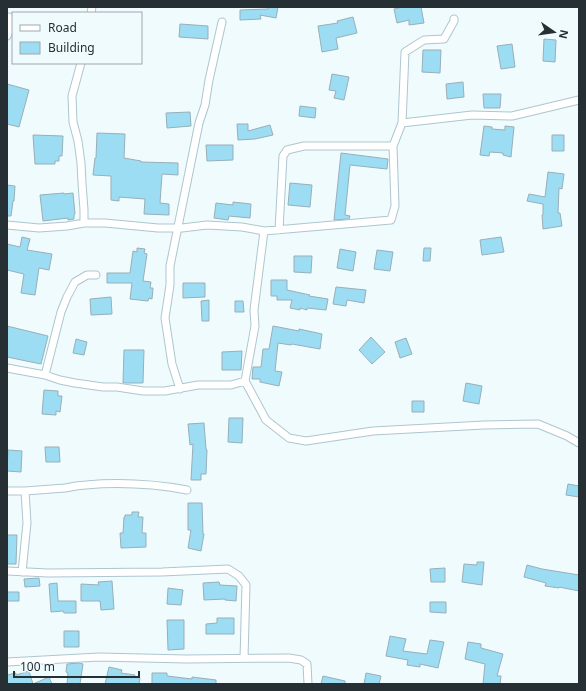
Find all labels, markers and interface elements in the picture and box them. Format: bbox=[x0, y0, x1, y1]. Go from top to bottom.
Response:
legend bbox=[12, 12, 142, 64]
north arrow bbox=[534, 12, 574, 52]
text: Road bbox=[48, 19, 77, 36]
text: N bbox=[556, 28, 573, 40]
text: Building bbox=[48, 39, 95, 56]
scale bar bbox=[14, 653, 139, 679]
text: 100 m bbox=[20, 658, 55, 675]

